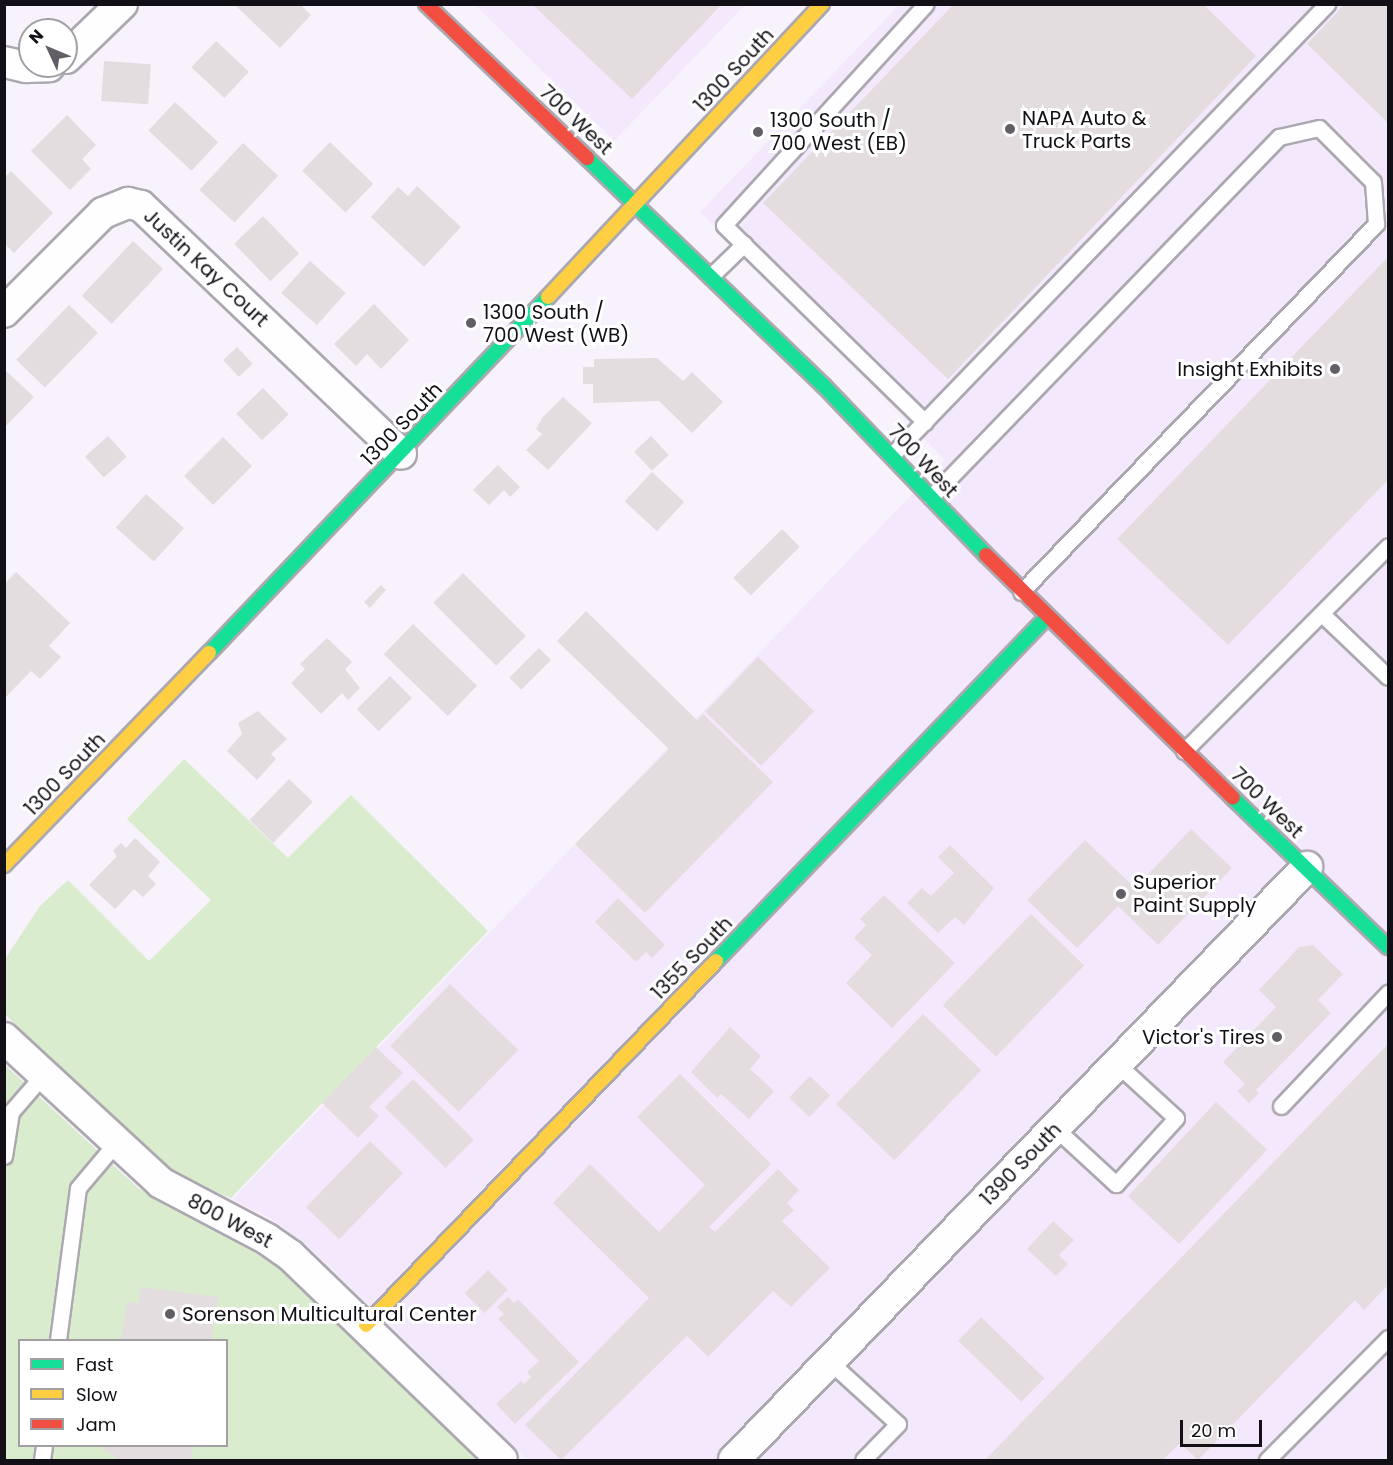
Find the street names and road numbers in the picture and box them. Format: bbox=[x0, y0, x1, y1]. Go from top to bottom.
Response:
street label: 1300 South bbox=[689, 23, 779, 117]
street label: 700 West bbox=[535, 80, 617, 160]
street label: Justin Kay Court bbox=[139, 204, 273, 332]
street label: 1300 South bbox=[357, 378, 447, 470]
street label: 700 West bbox=[883, 420, 963, 502]
street label: 1300 South bbox=[20, 728, 110, 820]
street label: 700 West bbox=[1226, 763, 1308, 843]
street label: 1355 South bbox=[647, 912, 737, 1004]
street label: 1390 South bbox=[976, 1118, 1066, 1210]
street label: 800 West bbox=[183, 1189, 277, 1253]

